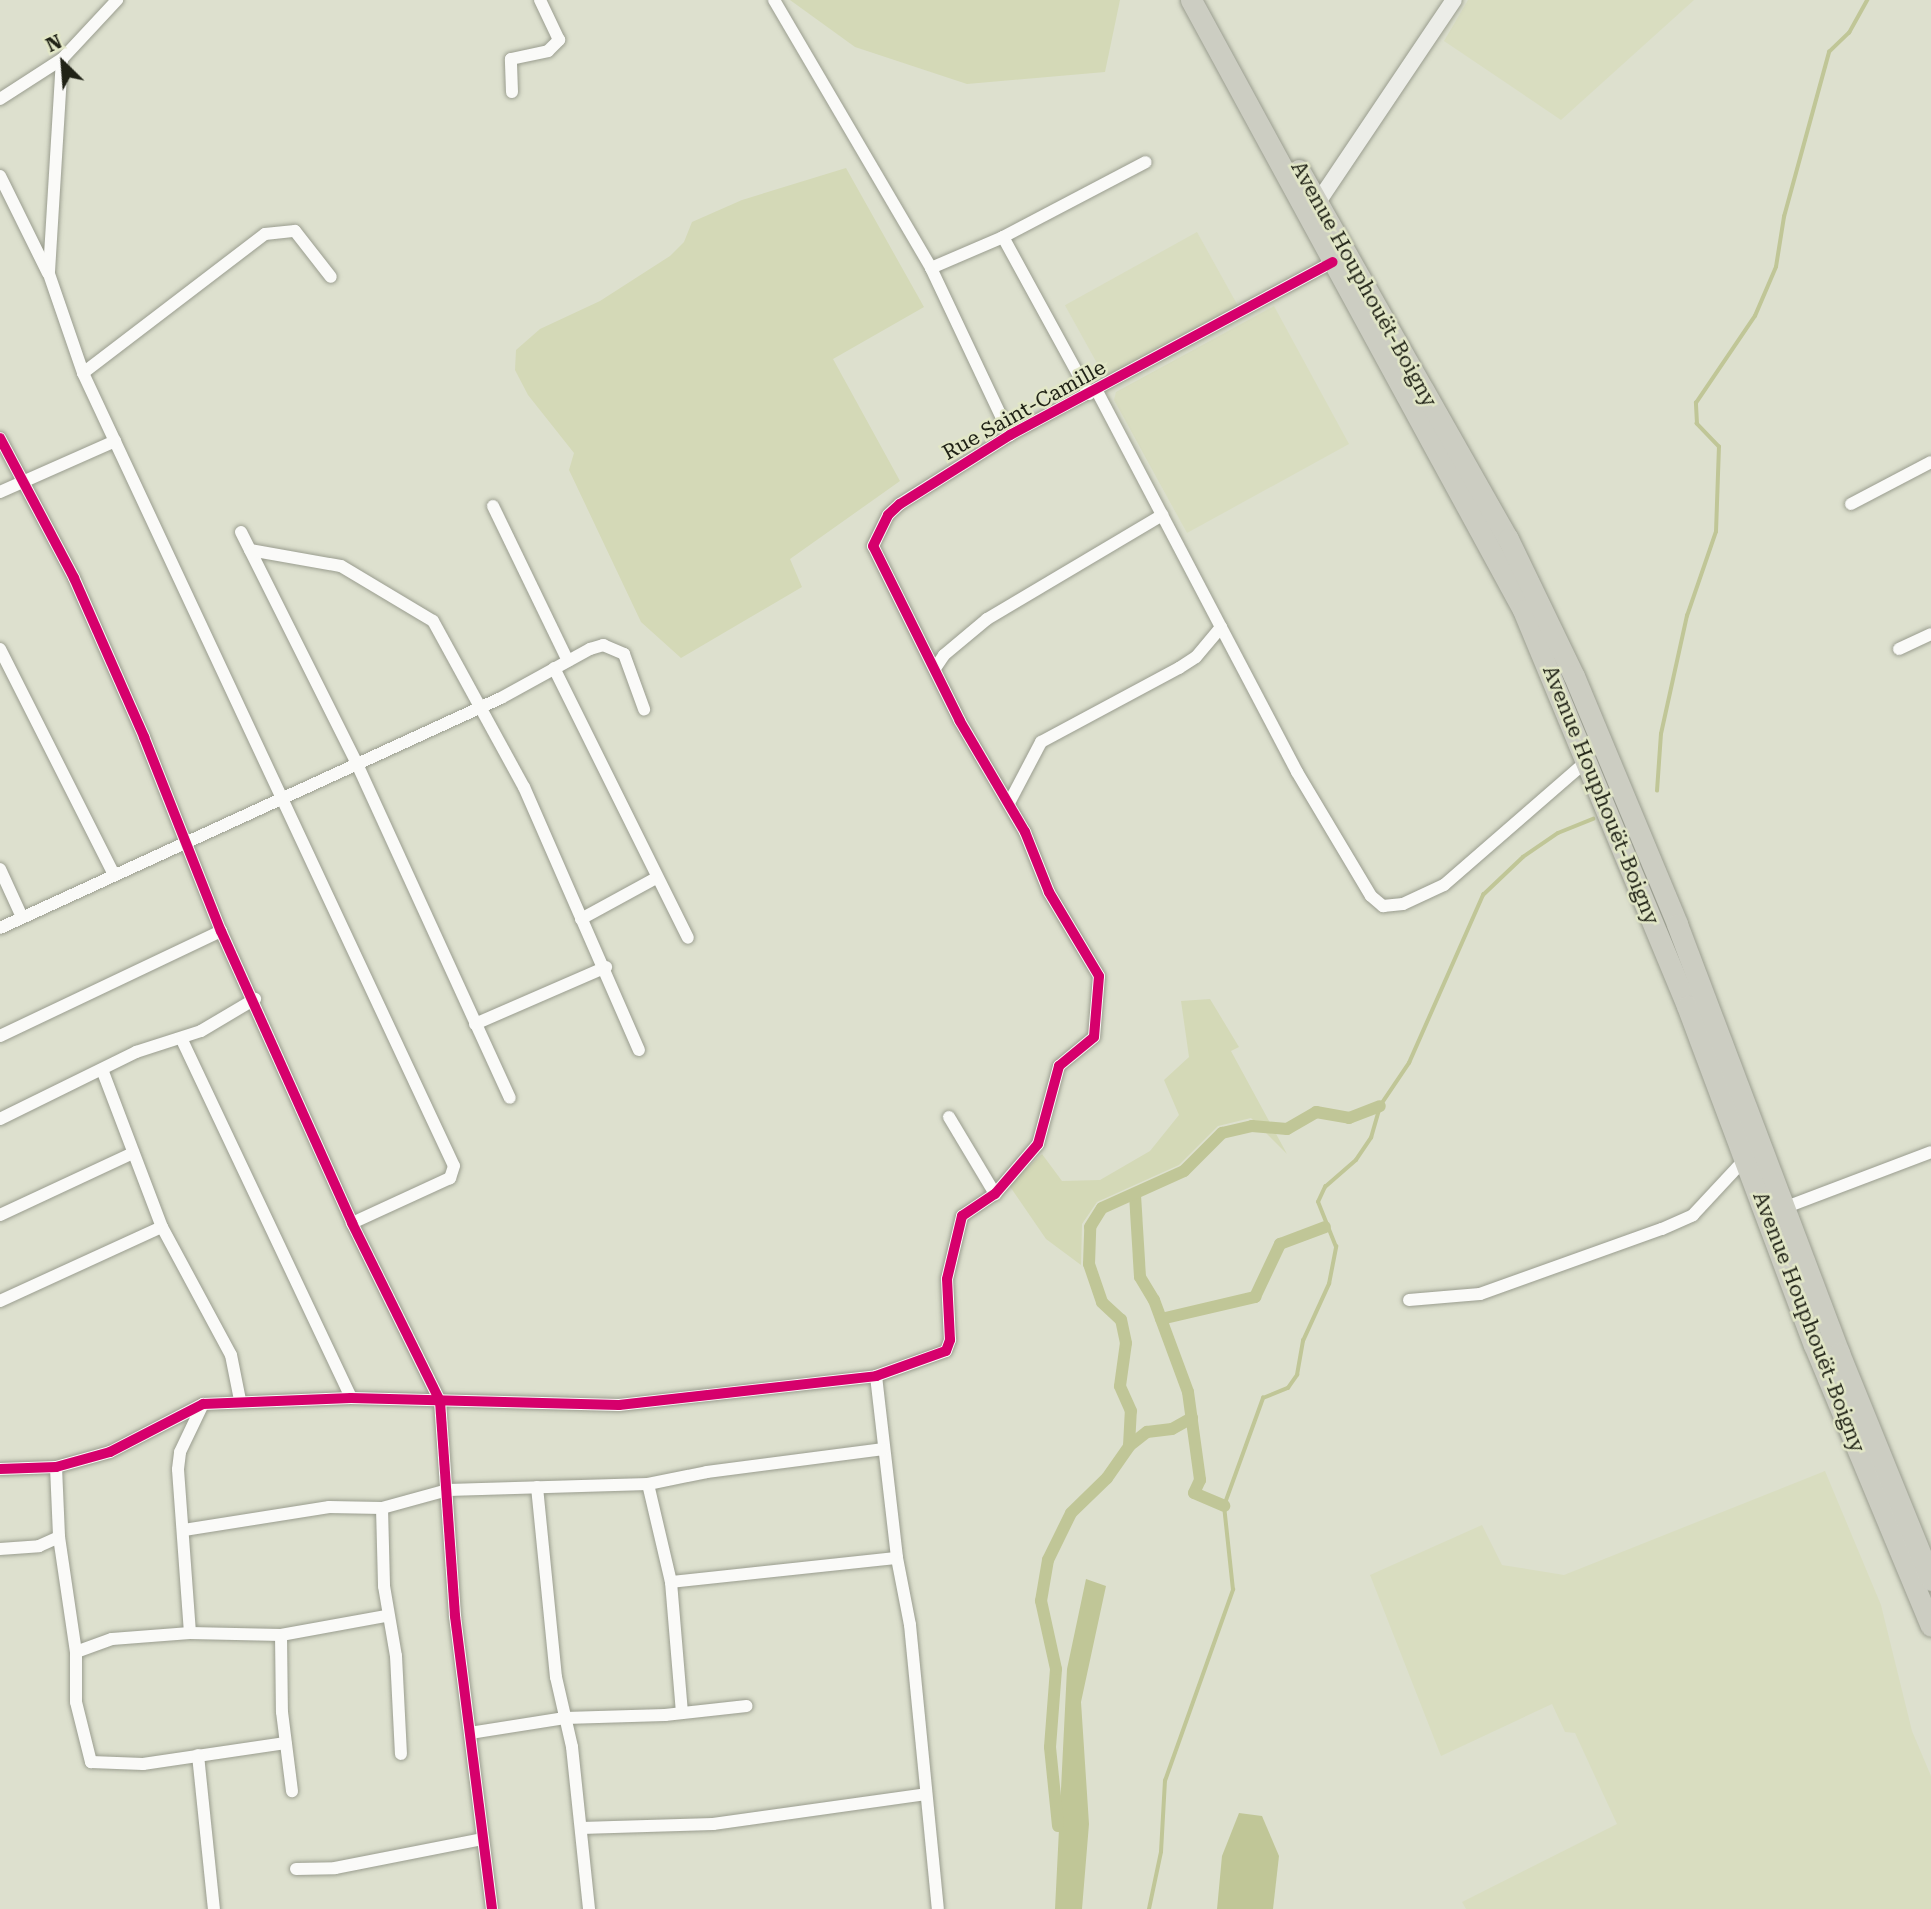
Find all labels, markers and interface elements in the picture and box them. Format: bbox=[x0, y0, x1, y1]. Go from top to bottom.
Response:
north arrow bbox=[28, 28, 98, 98]
text: N bbox=[42, 30, 65, 57]
street label: Avenue Houphouët-Boigny bbox=[1286, 157, 1442, 411]
street label: Rue Saint-Camille bbox=[938, 355, 1110, 465]
street label: Avenue Houphouët-Boigny bbox=[1537, 662, 1665, 928]
street label: Avenue Houphouët-Boigny bbox=[1748, 1188, 1870, 1456]

